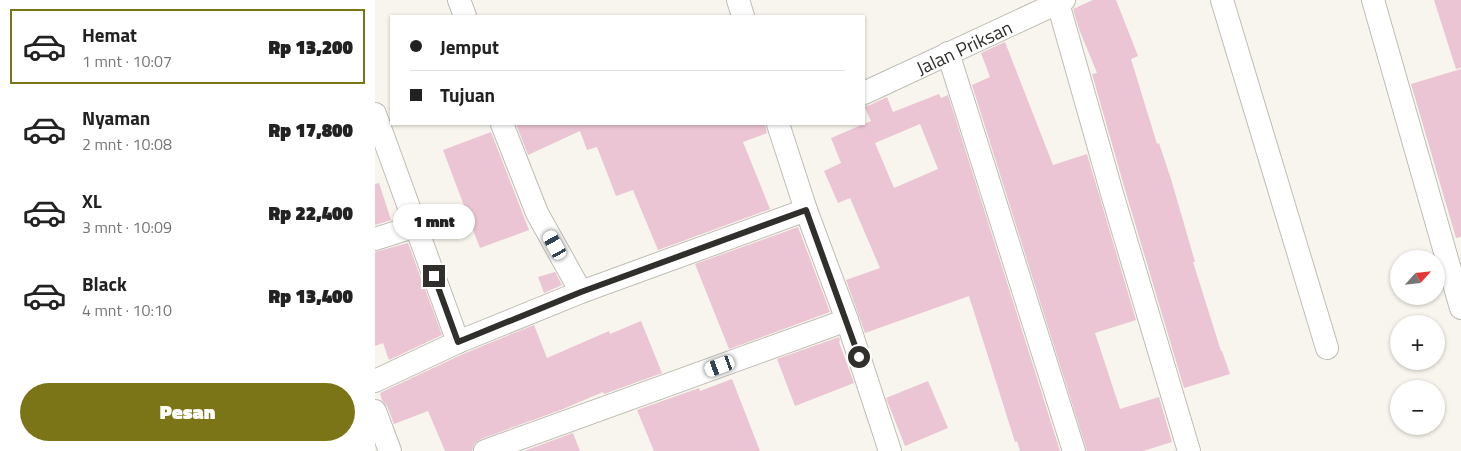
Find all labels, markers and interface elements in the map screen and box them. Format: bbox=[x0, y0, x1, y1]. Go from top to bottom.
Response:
street label: Jalan Priksan bbox=[911, 12, 1017, 81]
text: Hemat bbox=[82, 20, 137, 49]
icon: car bbox=[22, 24, 67, 69]
text: Rp 13,200 bbox=[269, 32, 353, 61]
text: Jemput bbox=[440, 32, 499, 61]
text: 1 mnt · 10:07 bbox=[82, 49, 172, 73]
text: Tujuan bbox=[440, 80, 495, 109]
text: Nyaman bbox=[82, 103, 150, 132]
icon: car bbox=[22, 107, 67, 152]
text: Rp 17,800 bbox=[269, 115, 353, 144]
text: 2 mnt · 10:08 bbox=[82, 132, 172, 156]
text: XL bbox=[82, 186, 102, 215]
icon: car bbox=[22, 190, 67, 235]
text: Rp 22,400 bbox=[269, 198, 353, 227]
callout: 1 mnt bbox=[393, 204, 475, 238]
text: 1 mnt bbox=[413, 209, 455, 233]
text: 3 mnt · 10:09 bbox=[82, 215, 172, 239]
car bbox=[541, 228, 568, 262]
north arrow bbox=[1390, 250, 1445, 305]
map controls bbox=[1390, 250, 1445, 435]
route end bbox=[423, 265, 445, 287]
text: Black bbox=[82, 269, 127, 298]
icon: car bbox=[22, 273, 67, 318]
text: Rp 13,400 bbox=[269, 281, 353, 310]
text: 4 mnt · 10:10 bbox=[82, 298, 172, 322]
button: + bbox=[1390, 315, 1445, 370]
route start bbox=[848, 346, 870, 368]
car bbox=[703, 354, 736, 378]
button: − bbox=[1390, 380, 1445, 435]
button: Pesan bbox=[20, 383, 355, 441]

